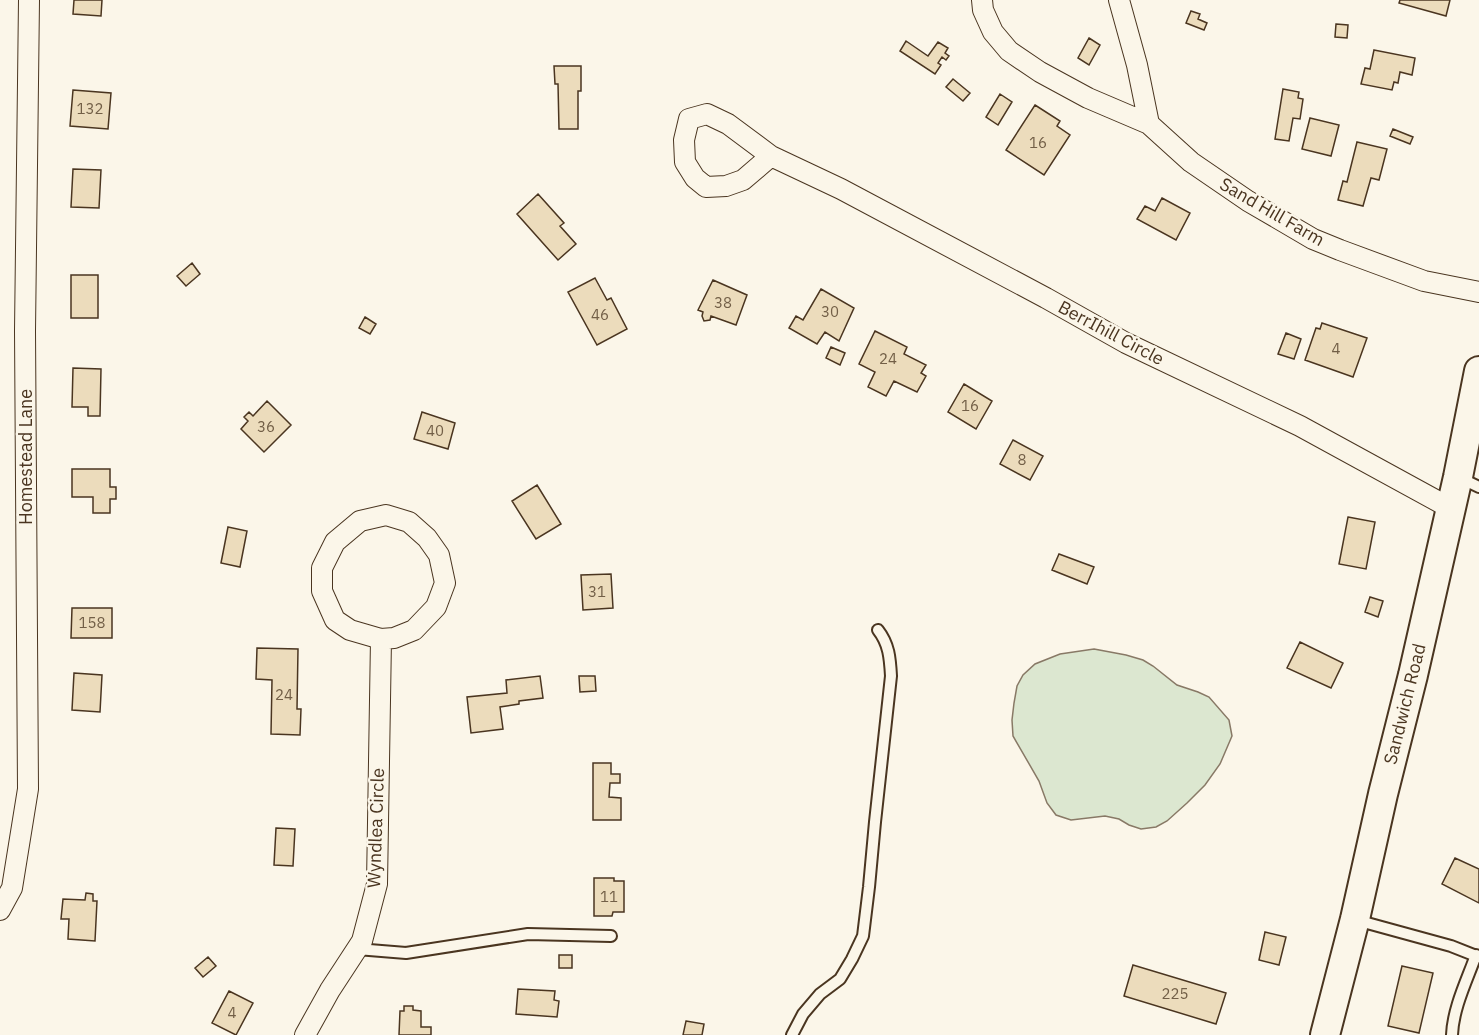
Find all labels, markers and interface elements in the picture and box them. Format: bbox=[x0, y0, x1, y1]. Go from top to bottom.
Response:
house number: 132 bbox=[76, 99, 104, 118]
house number: 16 bbox=[1029, 133, 1047, 152]
street label: Sand Hill Farm bbox=[1216, 172, 1329, 251]
house number: 38 bbox=[714, 293, 732, 312]
street label: BerrIhill Circle bbox=[1054, 295, 1168, 370]
house number: 30 bbox=[821, 302, 839, 321]
house number: 46 bbox=[591, 305, 609, 324]
house number: 4 bbox=[1331, 339, 1341, 358]
house number: 24 bbox=[879, 349, 897, 368]
street label: Homestead Lane bbox=[14, 389, 37, 525]
house number: 16 bbox=[961, 396, 979, 415]
house number: 36 bbox=[257, 417, 275, 436]
house number: 40 bbox=[426, 421, 444, 440]
house number: 8 bbox=[1017, 450, 1027, 469]
house number: 31 bbox=[588, 582, 606, 601]
house number: 158 bbox=[78, 613, 106, 632]
street label: Sandwich Road bbox=[1378, 641, 1431, 767]
house number: 24 bbox=[275, 685, 293, 704]
street label: Wyndlea Circle bbox=[362, 767, 389, 889]
house number: 11 bbox=[600, 887, 618, 906]
house number: 225 bbox=[1161, 984, 1189, 1003]
house number: 4 bbox=[227, 1003, 237, 1022]

